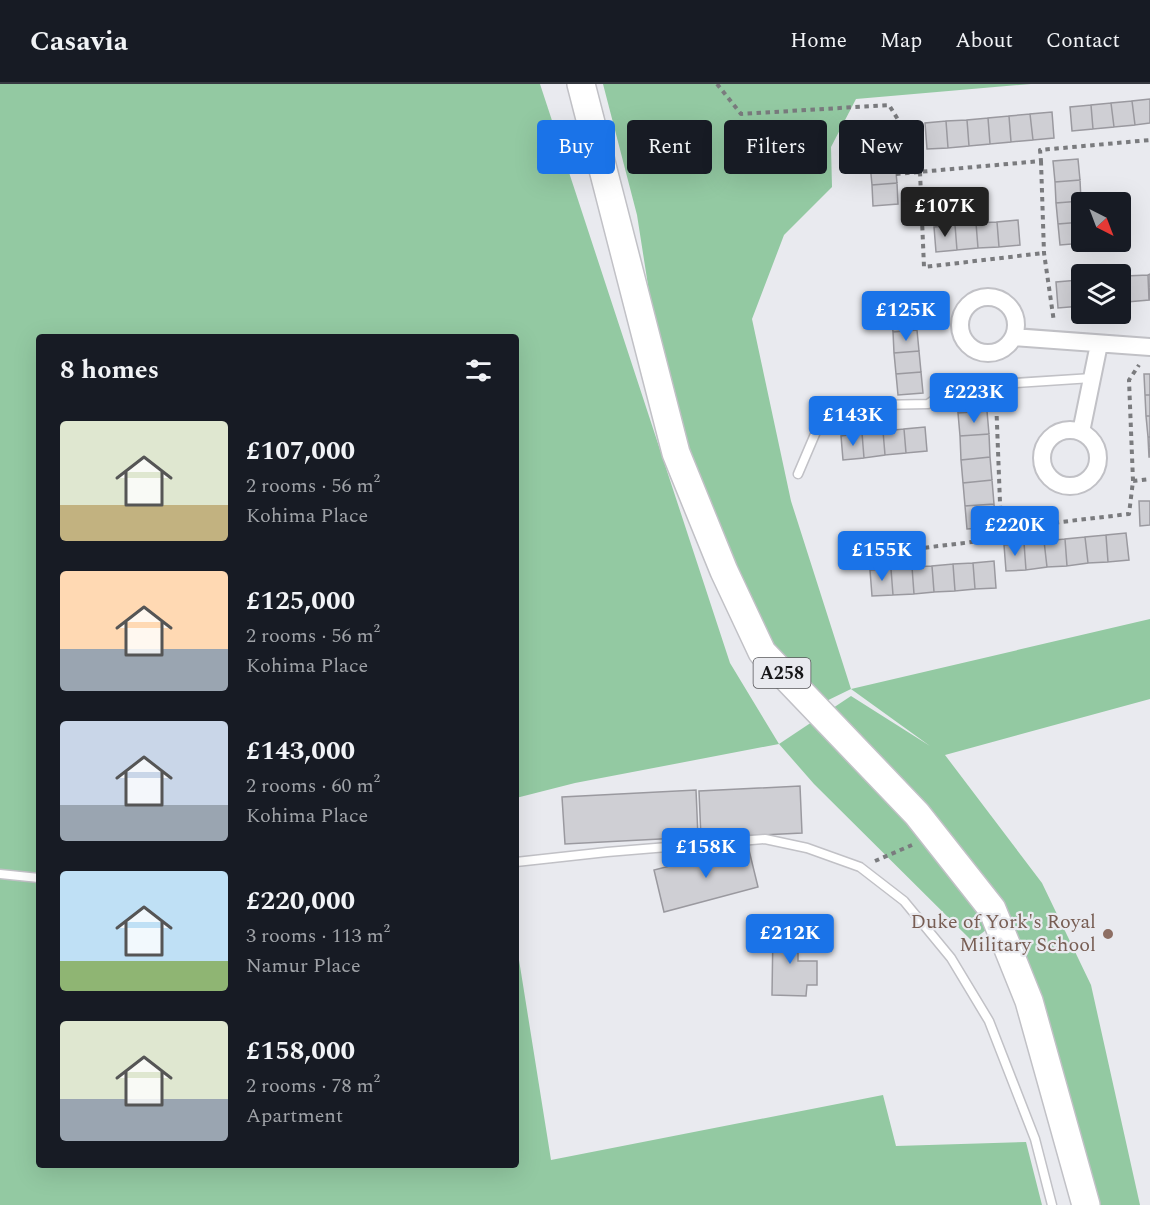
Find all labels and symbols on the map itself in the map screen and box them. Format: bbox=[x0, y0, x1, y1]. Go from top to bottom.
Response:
pin: £107K bbox=[903, 187, 987, 238]
north arrow bbox=[1071, 192, 1131, 252]
pin: £125K bbox=[864, 291, 948, 342]
pin: £223K bbox=[932, 373, 1016, 424]
pin: £143K bbox=[811, 396, 895, 447]
pin: £220K bbox=[973, 506, 1057, 557]
pin: £155K bbox=[840, 531, 924, 582]
road number: A258 bbox=[754, 658, 810, 688]
pin: £158K bbox=[664, 828, 748, 879]
place label: Duke of York's Royal Military School bbox=[911, 907, 1096, 960]
pin: £212K bbox=[748, 914, 832, 965]
marker: Duke of York's Royal Military School bbox=[1101, 927, 1115, 941]

